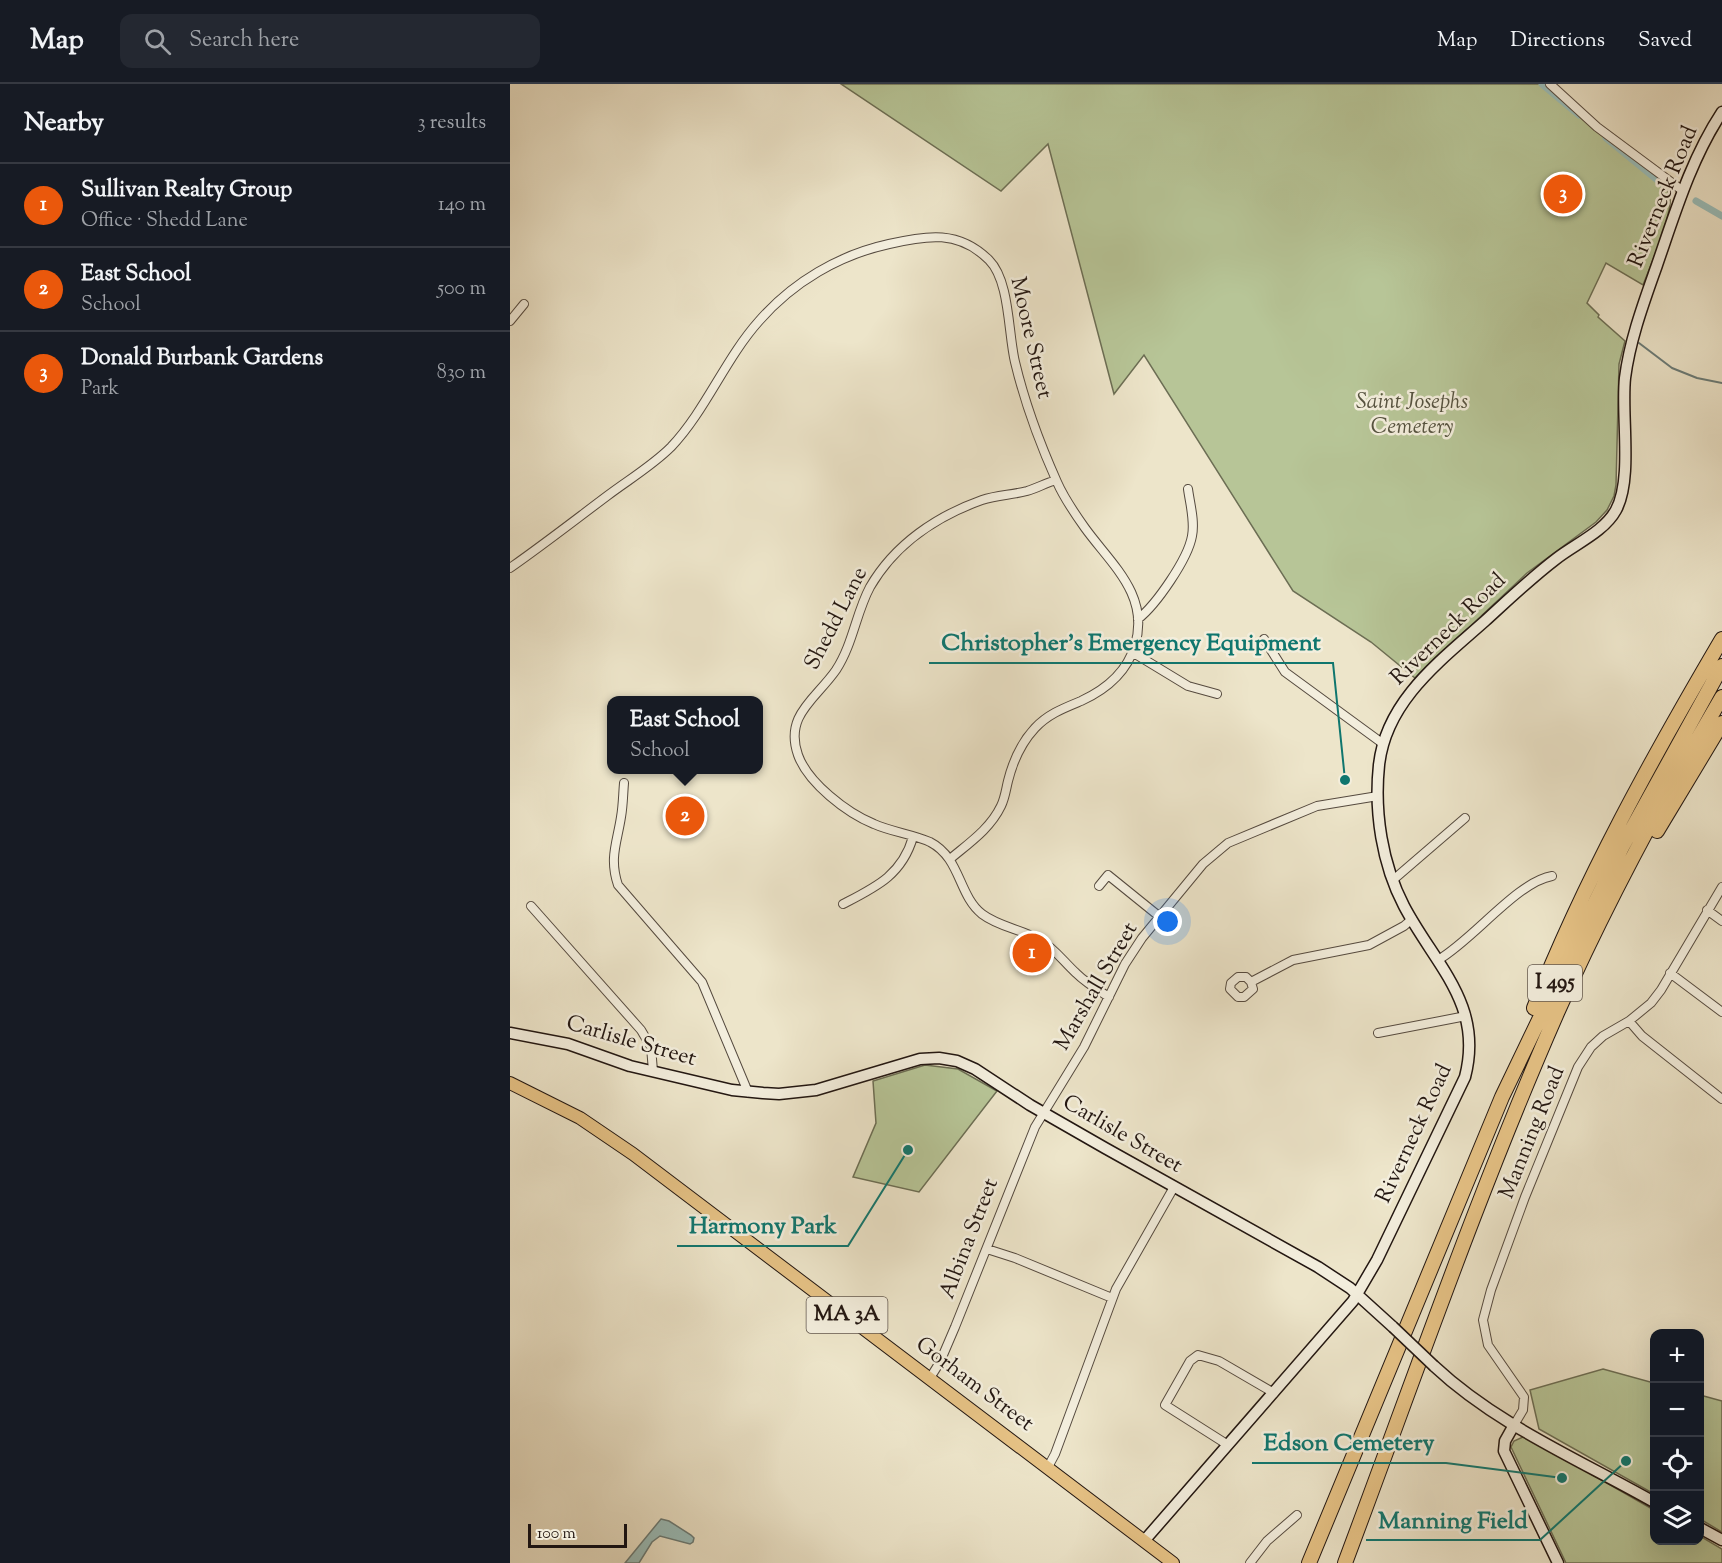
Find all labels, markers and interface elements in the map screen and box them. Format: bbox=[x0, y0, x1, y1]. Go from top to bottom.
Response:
search box bbox=[120, 14, 540, 68]
text: Map bbox=[30, 21, 84, 61]
icon: search bbox=[141, 25, 174, 58]
text: Search here bbox=[189, 25, 299, 57]
text: Map bbox=[1437, 26, 1477, 56]
text: Directions bbox=[1510, 26, 1605, 56]
text: Saved bbox=[1638, 26, 1692, 56]
text: Nearby bbox=[24, 105, 104, 142]
text: 3 results bbox=[417, 109, 486, 138]
street label: Riverneck Road bbox=[1621, 121, 1707, 273]
pin: 3 bbox=[1544, 172, 1582, 216]
text: Sullivan Realty Group bbox=[81, 175, 292, 207]
text: 1 bbox=[40, 191, 47, 220]
text: 140 m bbox=[438, 191, 486, 220]
text: Office · Shedd Lane bbox=[81, 207, 248, 236]
text: East School bbox=[81, 259, 191, 291]
street label: Moore Street bbox=[1000, 274, 1060, 402]
text: 2 bbox=[39, 275, 48, 304]
text: 500 m bbox=[437, 275, 486, 304]
text: School bbox=[81, 291, 141, 320]
text: Donald Burbank Gardens bbox=[81, 343, 323, 375]
text: 3 bbox=[39, 359, 48, 388]
text: 830 m bbox=[437, 359, 486, 388]
text: Park bbox=[81, 375, 119, 404]
park label: Saint Josephs Cemetery bbox=[1356, 387, 1468, 444]
street label: Shedd Lane bbox=[797, 562, 877, 676]
street label: Riverneck Road bbox=[1384, 566, 1514, 694]
callout: Christopher's Emergency Equipment bbox=[929, 621, 1333, 663]
text: Christopher's Emergency Equipment bbox=[941, 627, 1322, 661]
popup bbox=[607, 696, 763, 774]
text: East School bbox=[630, 705, 740, 737]
text: School bbox=[630, 737, 690, 766]
pin: 2 bbox=[666, 794, 705, 838]
your location bbox=[1153, 907, 1182, 936]
street label: Marshall Street bbox=[1047, 916, 1147, 1057]
pin: 1 bbox=[1012, 930, 1052, 976]
road number: I 495 bbox=[1528, 965, 1582, 1001]
street label: Carlisle Street bbox=[562, 1008, 700, 1076]
street label: Riverneck Road bbox=[1369, 1059, 1461, 1209]
street label: Manning Road bbox=[1492, 1062, 1574, 1204]
street label: Carlisle Street bbox=[1056, 1088, 1188, 1183]
street label: Albina Street bbox=[932, 1174, 1008, 1304]
callout: Harmony Park bbox=[677, 1204, 848, 1246]
text: Harmony Park bbox=[689, 1210, 838, 1244]
road number: MA 3A bbox=[806, 1297, 888, 1333]
map controls bbox=[1650, 1329, 1704, 1545]
button: + bbox=[1650, 1329, 1704, 1383]
street label: Gorham Street bbox=[908, 1330, 1040, 1440]
button: − bbox=[1650, 1383, 1704, 1437]
callout: Edson Cemetery bbox=[1252, 1421, 1446, 1463]
text: Edson Cemetery bbox=[1264, 1427, 1434, 1461]
button: locate bbox=[1650, 1437, 1704, 1491]
button: layers bbox=[1650, 1491, 1704, 1545]
callout: Manning Field bbox=[1366, 1498, 1540, 1540]
text: Manning Field bbox=[1378, 1505, 1528, 1539]
scale bar bbox=[528, 1521, 627, 1548]
text: 100 m bbox=[537, 1523, 576, 1546]

